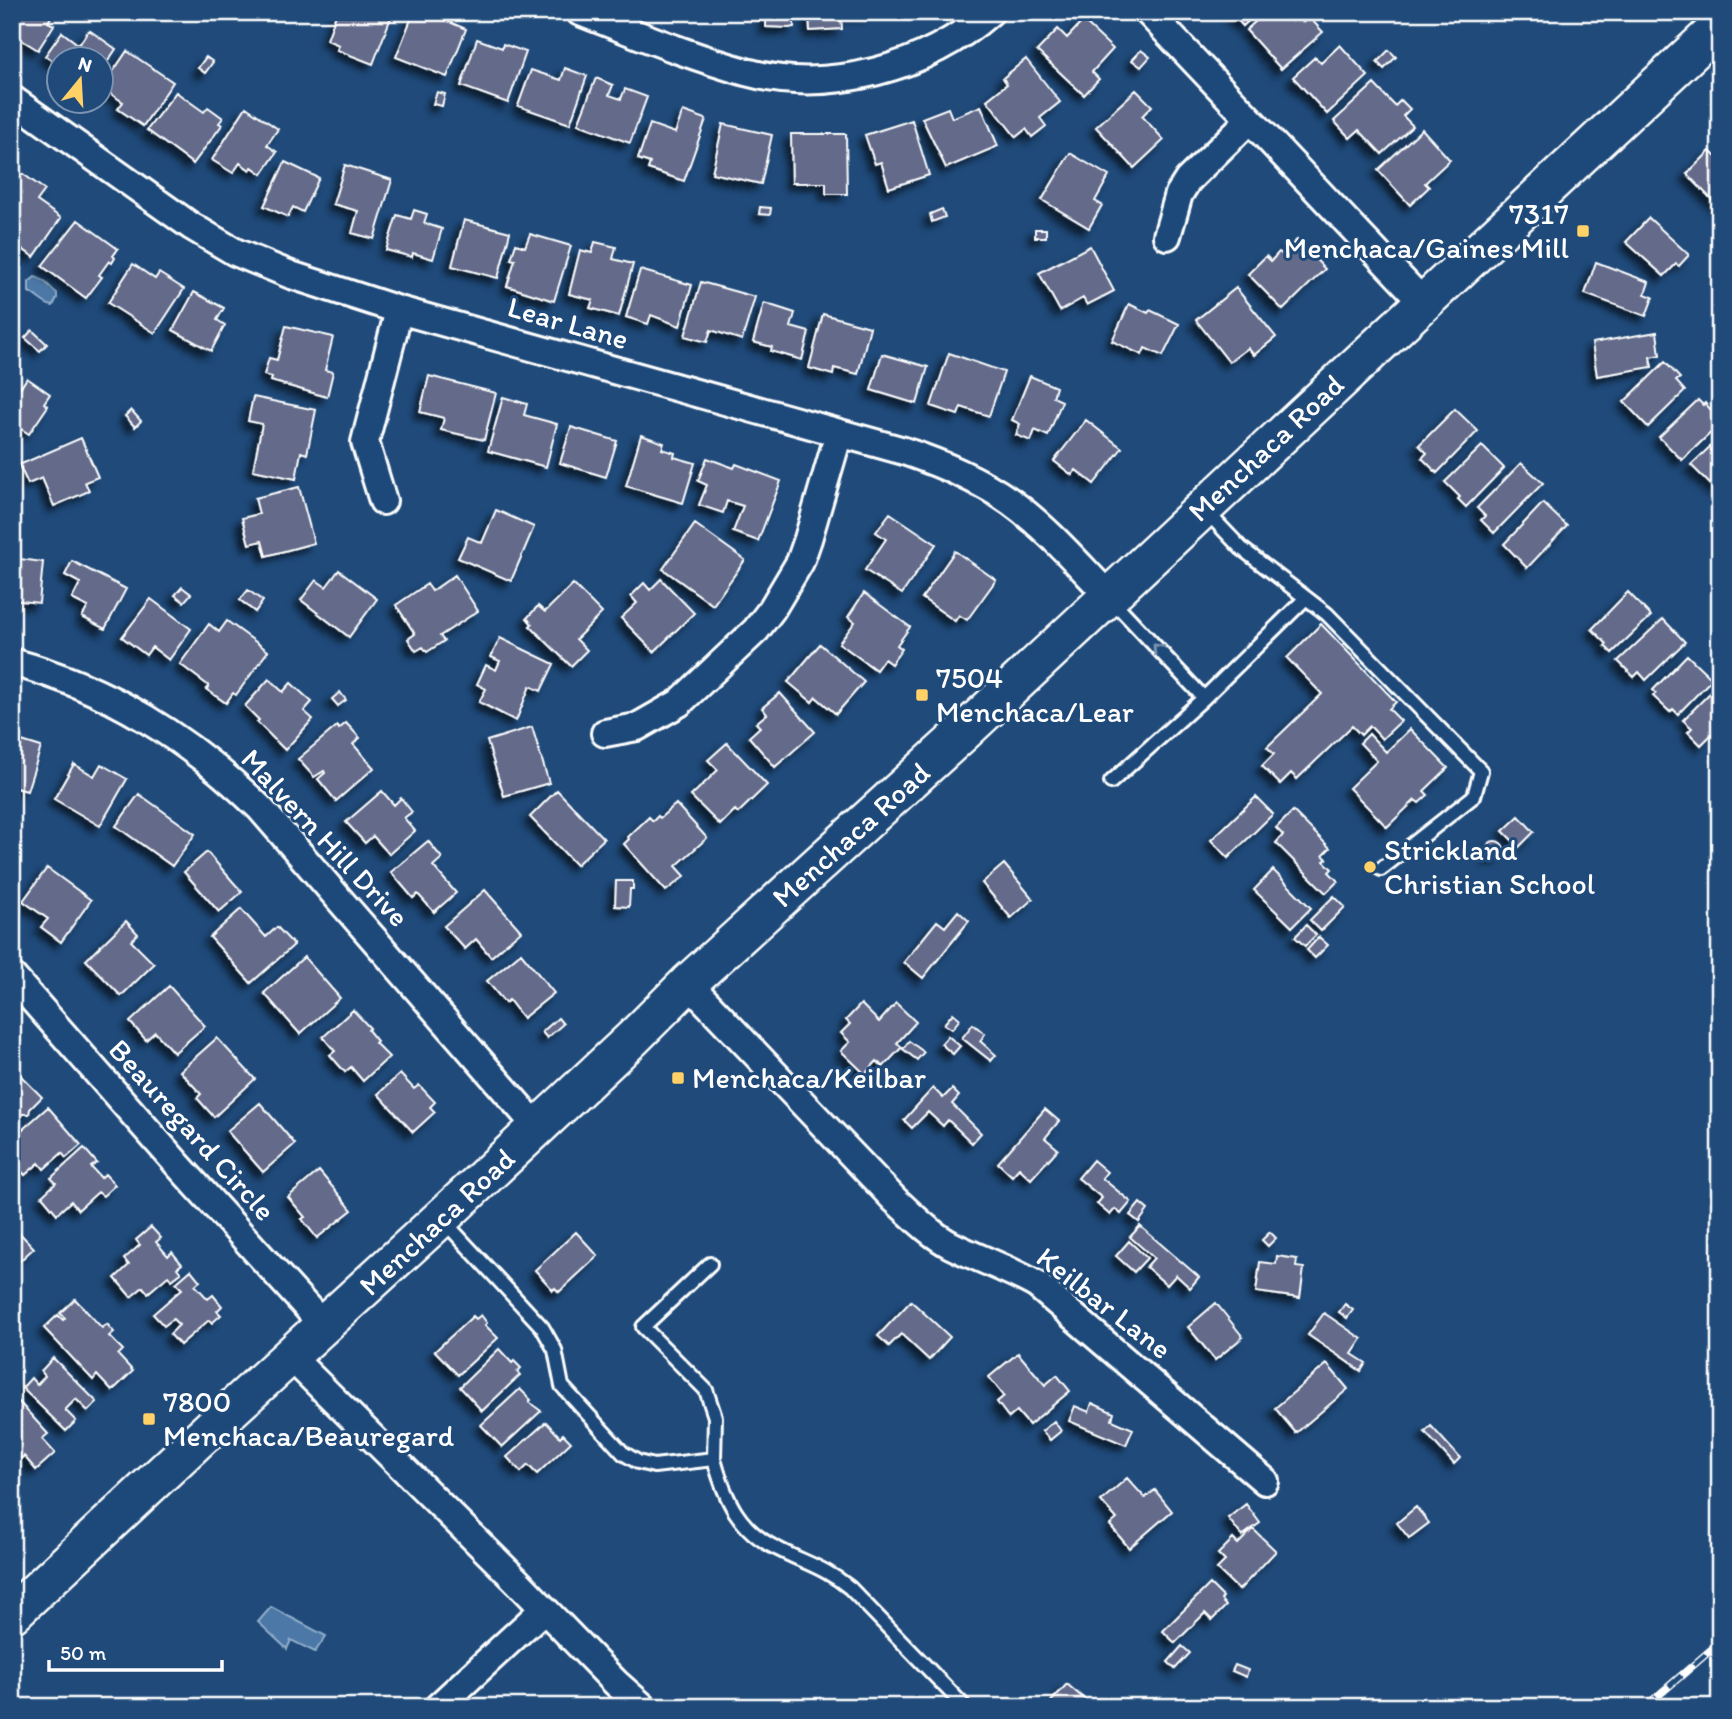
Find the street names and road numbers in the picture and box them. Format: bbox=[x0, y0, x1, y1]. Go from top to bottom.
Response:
street label: Lear Lane bbox=[503, 288, 633, 357]
street label: Menchaca Road bbox=[1180, 366, 1351, 529]
street label: Malvern Hill Drive bbox=[233, 741, 417, 934]
street label: Menchaca Road bbox=[764, 754, 937, 915]
street label: Beauregard Circle bbox=[101, 1031, 284, 1228]
street label: Menchaca Road bbox=[351, 1140, 522, 1303]
street label: Keilbar Lane bbox=[1029, 1238, 1179, 1367]

